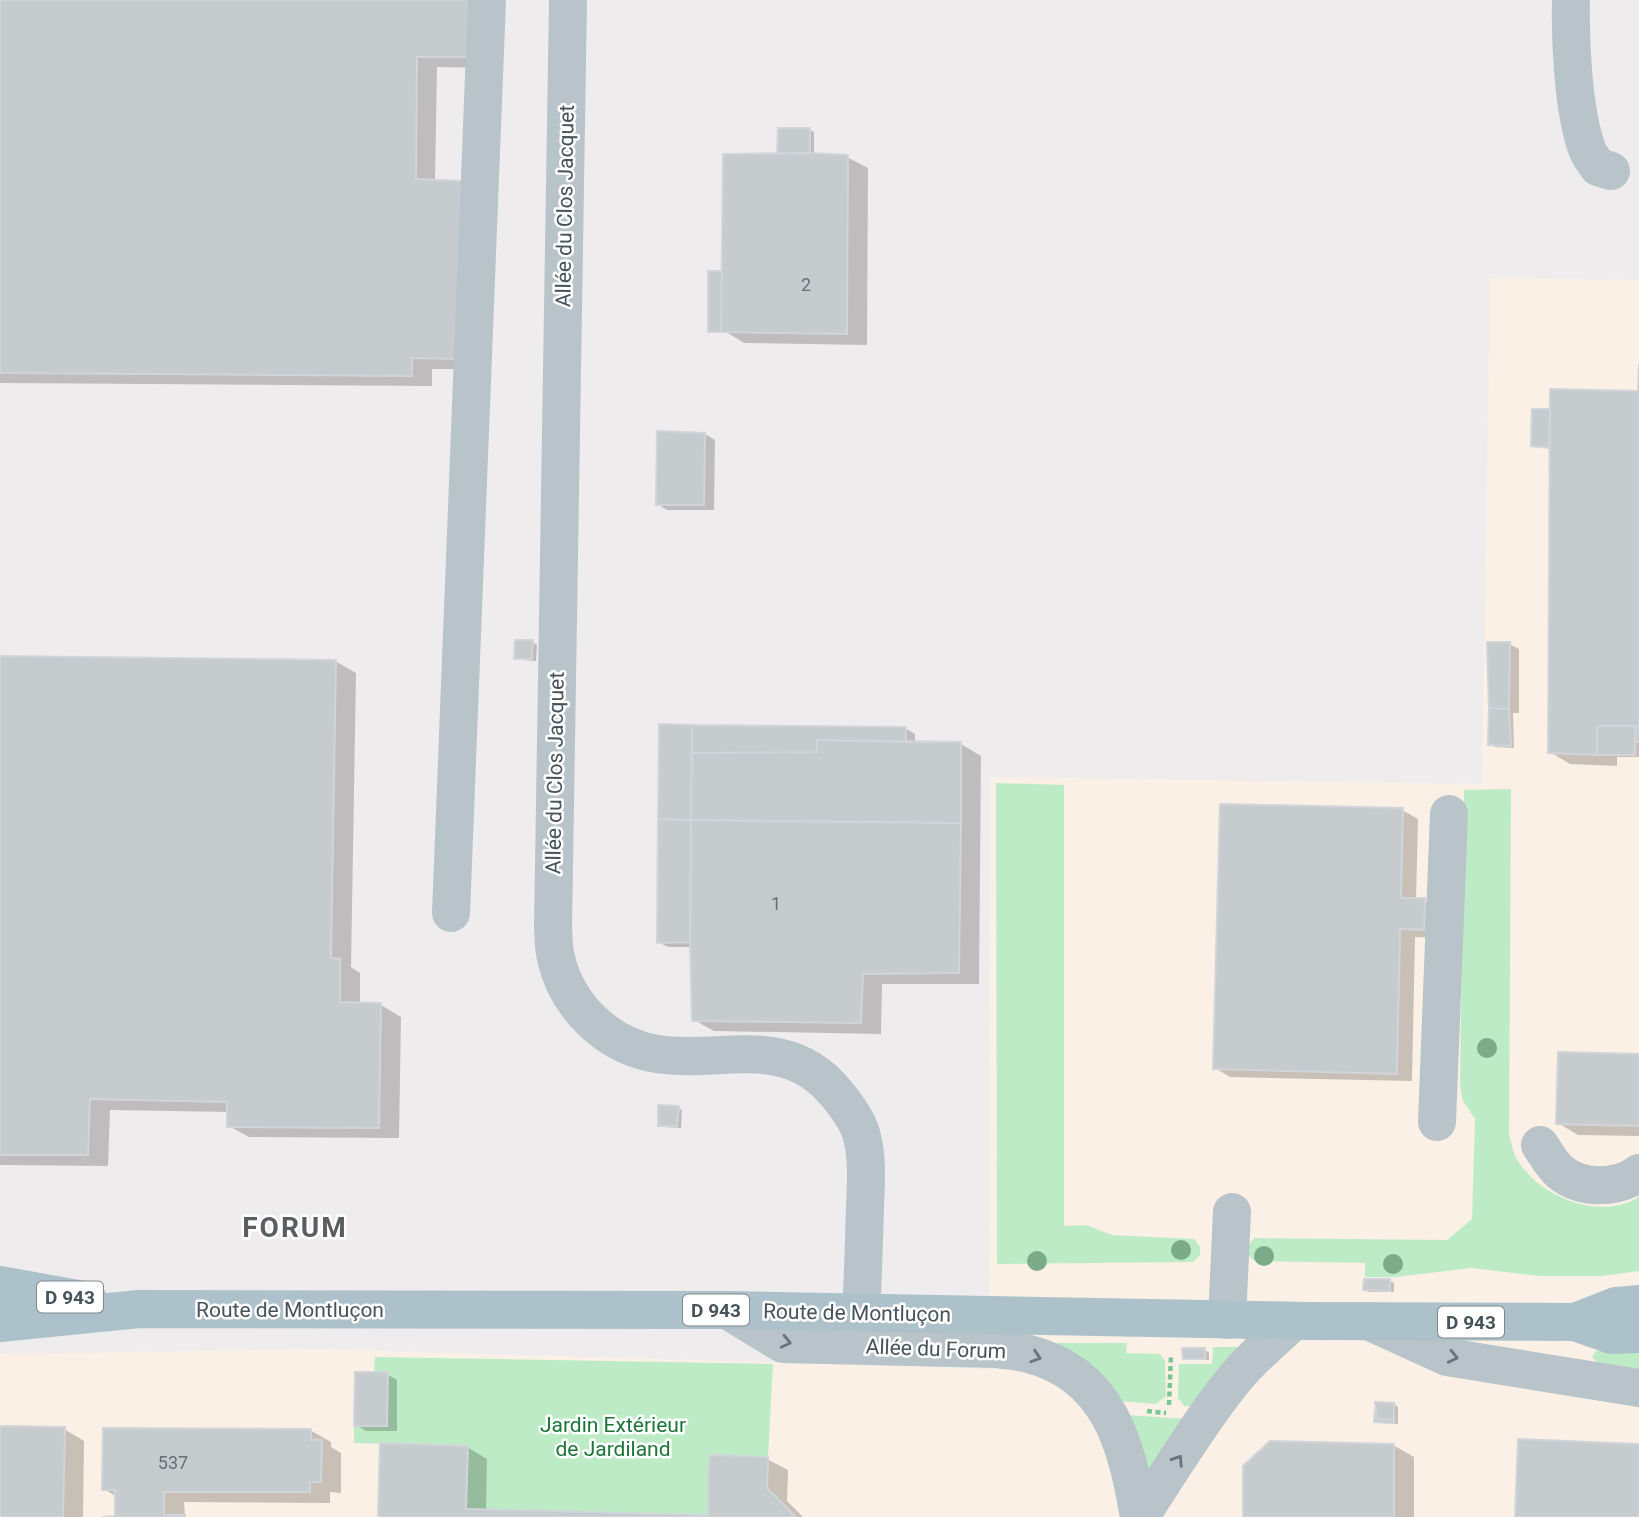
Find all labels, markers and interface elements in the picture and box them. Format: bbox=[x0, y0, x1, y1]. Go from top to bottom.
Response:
street label: Allée du Clos Jacquet bbox=[551, 105, 579, 307]
house number: 2 bbox=[801, 274, 811, 295]
street label: Allée du Clos Jacquet bbox=[541, 672, 569, 874]
house number: 1 bbox=[771, 893, 781, 914]
district label: FORUM bbox=[242, 1211, 348, 1244]
road number: D 943 bbox=[37, 1282, 103, 1312]
road number: D 943 bbox=[683, 1294, 749, 1326]
street label: Route de Montluçon bbox=[196, 1298, 384, 1322]
street label: Route de Montluçon bbox=[763, 1299, 951, 1327]
road number: D 943 bbox=[1438, 1306, 1504, 1338]
one-way arrow bbox=[780, 1334, 792, 1348]
street label: Allée du Forum bbox=[865, 1335, 1007, 1363]
one-way arrow bbox=[1030, 1349, 1042, 1363]
one-way arrow bbox=[1447, 1349, 1459, 1363]
park label: Jardin Extérieur de Jardiland bbox=[540, 1413, 686, 1461]
house number: 537 bbox=[158, 1452, 188, 1473]
one-way arrow bbox=[1169, 1455, 1182, 1468]

